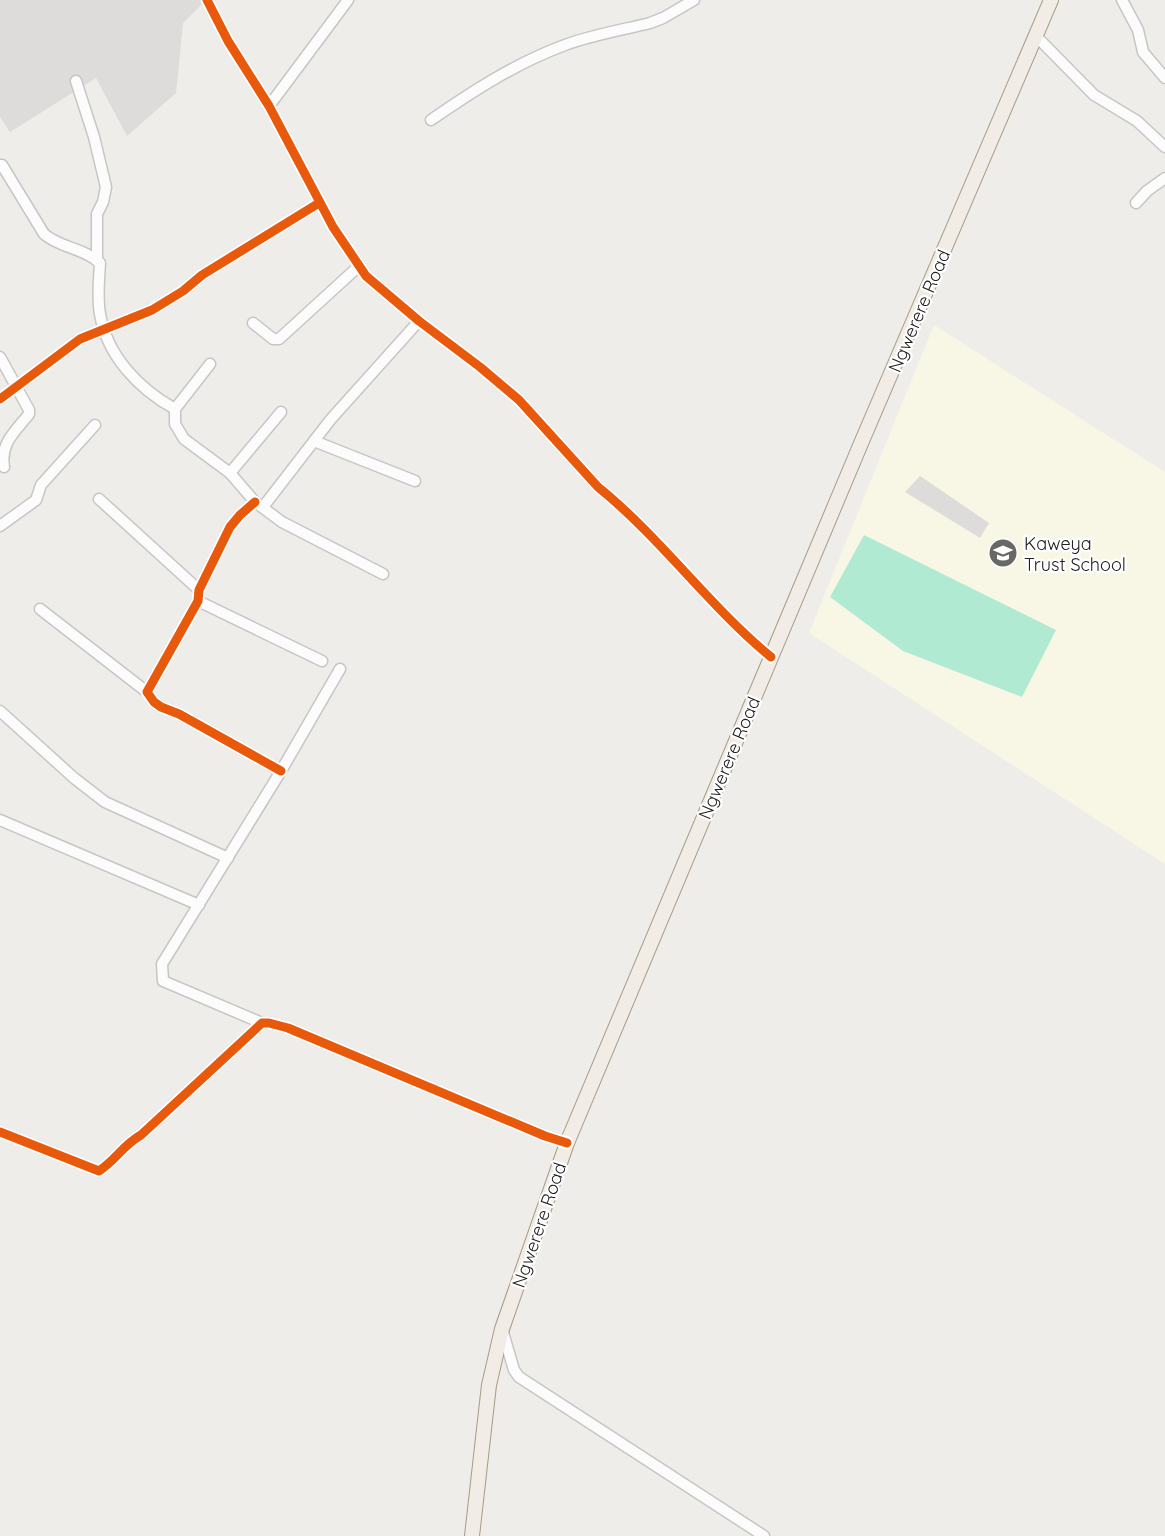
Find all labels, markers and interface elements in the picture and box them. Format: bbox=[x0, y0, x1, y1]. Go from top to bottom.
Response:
street label: Ngwerere Road bbox=[883, 246, 955, 376]
place label: Kaweya Trust School bbox=[1024, 532, 1126, 576]
school or university icon: Kaweya Trust School bbox=[987, 537, 1019, 569]
street label: Ngwerere Road bbox=[693, 693, 765, 823]
street label: Ngwerere Road bbox=[507, 1159, 571, 1291]

